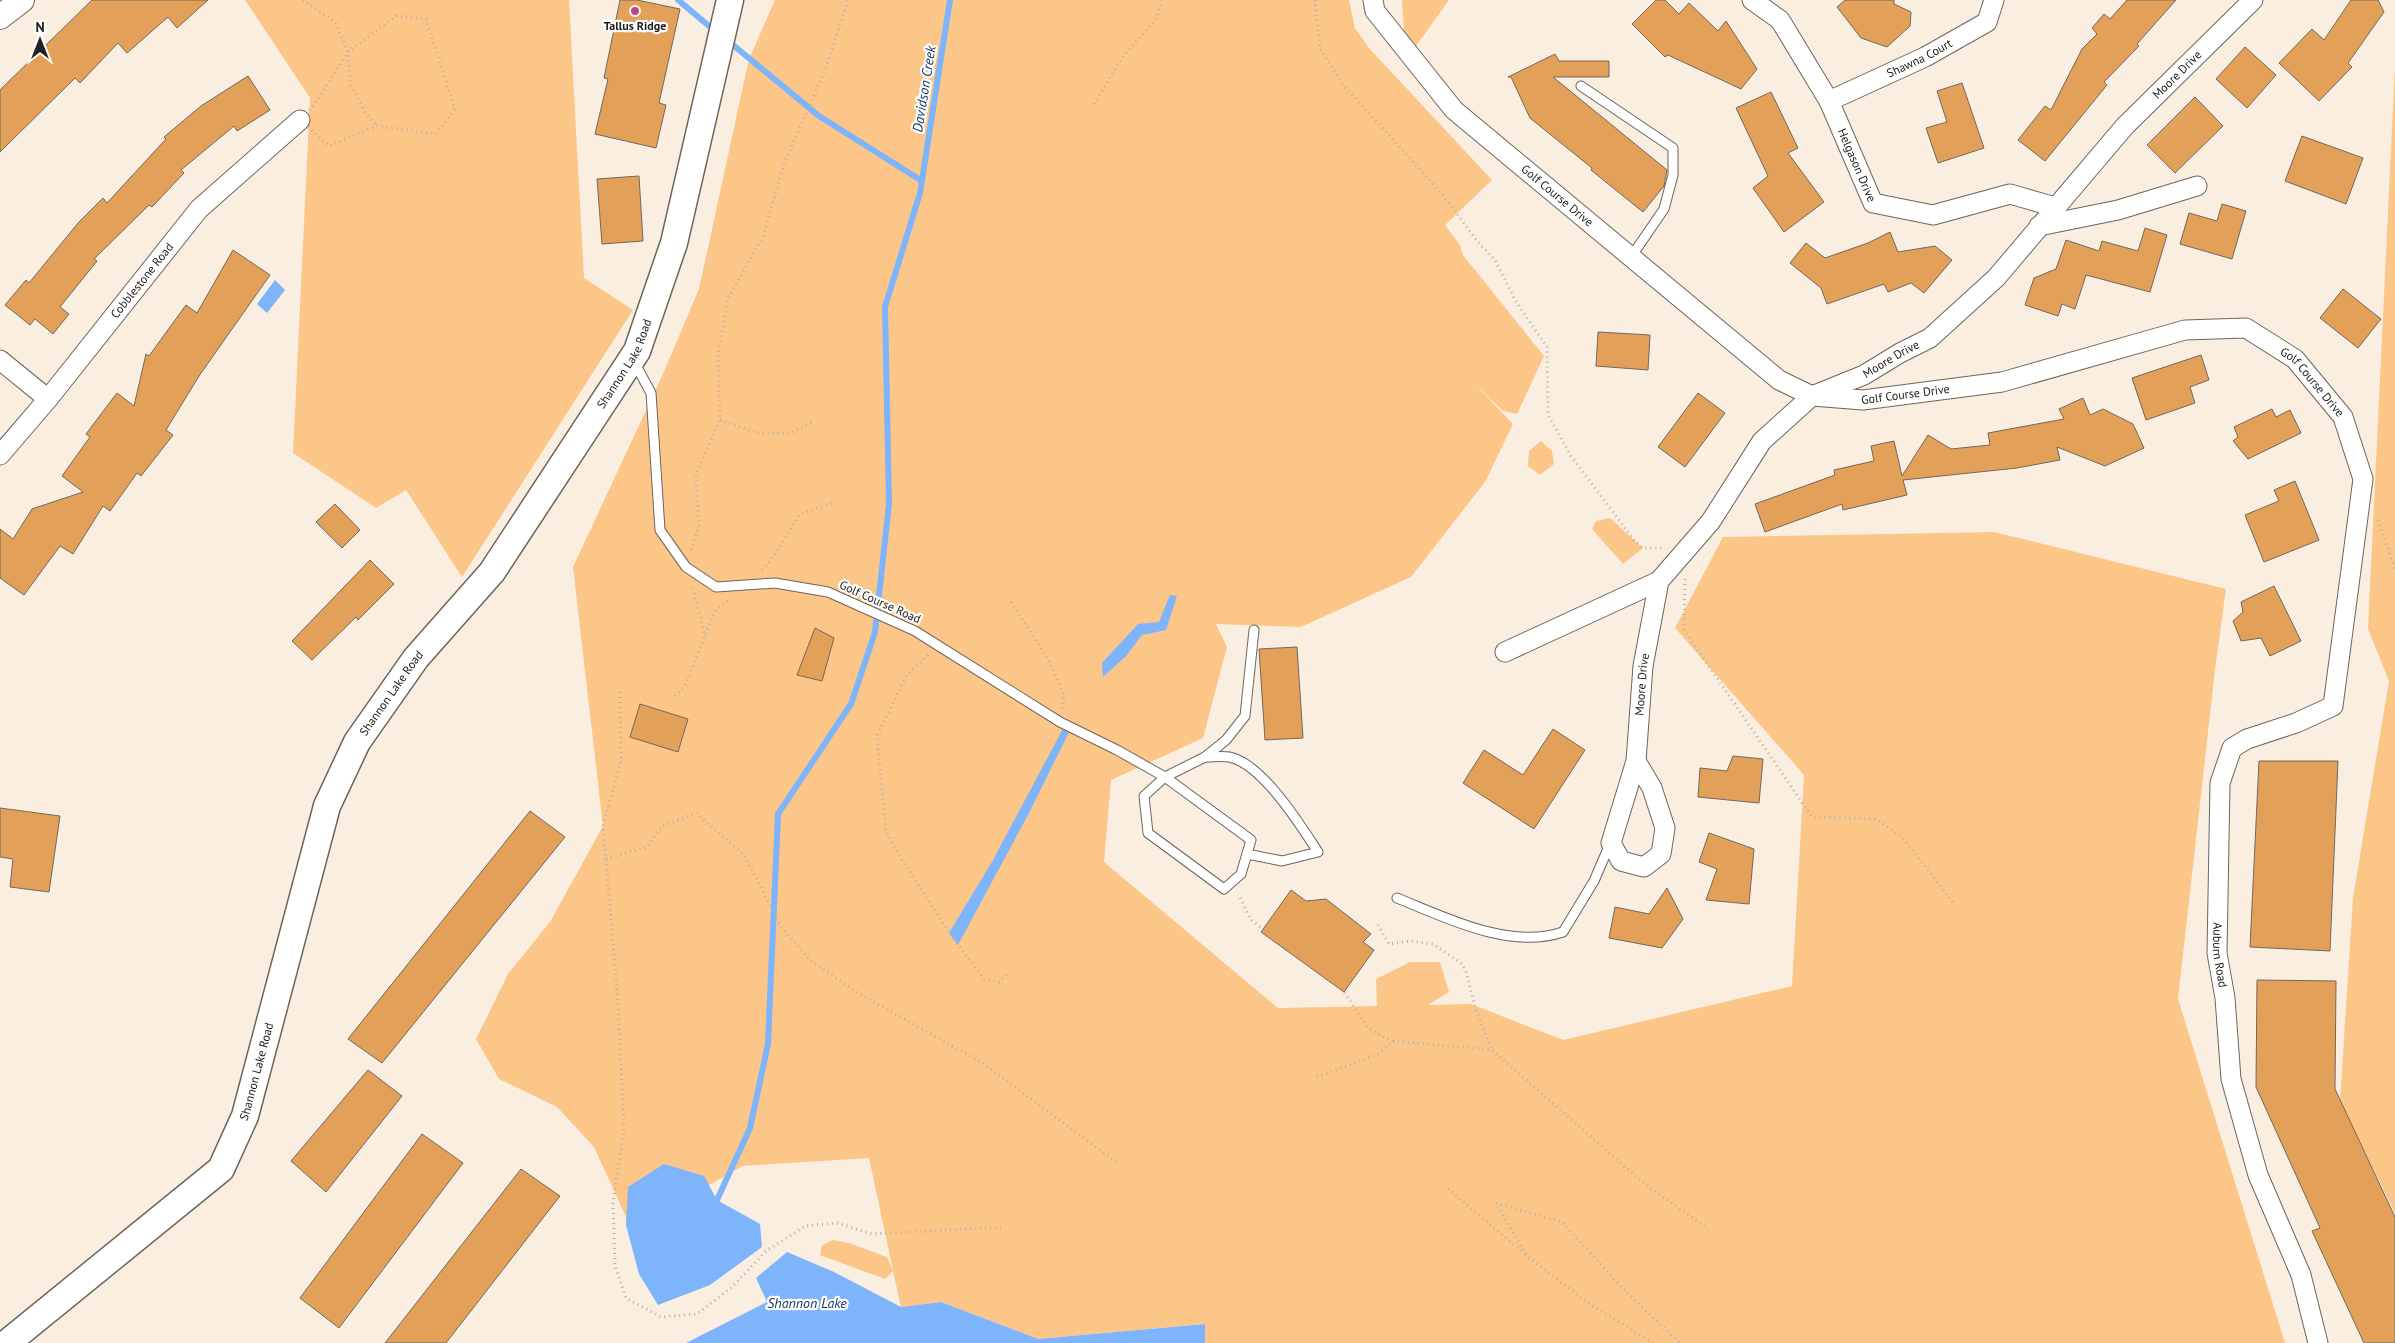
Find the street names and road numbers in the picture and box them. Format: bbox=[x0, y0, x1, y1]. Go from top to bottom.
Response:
street label: Shawna Court bbox=[1884, 35, 1955, 81]
street label: Moore Drive bbox=[2149, 47, 2204, 102]
street label: Helgason Drive bbox=[1835, 126, 1880, 204]
street label: Golf Course Drive bbox=[1518, 161, 1597, 230]
street label: Cobblestone Road bbox=[107, 240, 176, 321]
street label: Shannon Lake Road bbox=[593, 317, 654, 411]
street label: Moore Drive bbox=[1860, 337, 1922, 381]
street label: Golf Course Drive bbox=[2278, 344, 2348, 420]
street label: Golf Course Drive bbox=[1860, 381, 1951, 407]
street label: Golf Course Road bbox=[837, 577, 923, 626]
street label: Shannon Lake Road bbox=[356, 647, 426, 738]
street label: Moore Drive bbox=[1631, 652, 1652, 716]
street label: Auburn Road bbox=[2210, 922, 2231, 989]
street label: Shannon Lake Road bbox=[236, 1021, 276, 1123]

